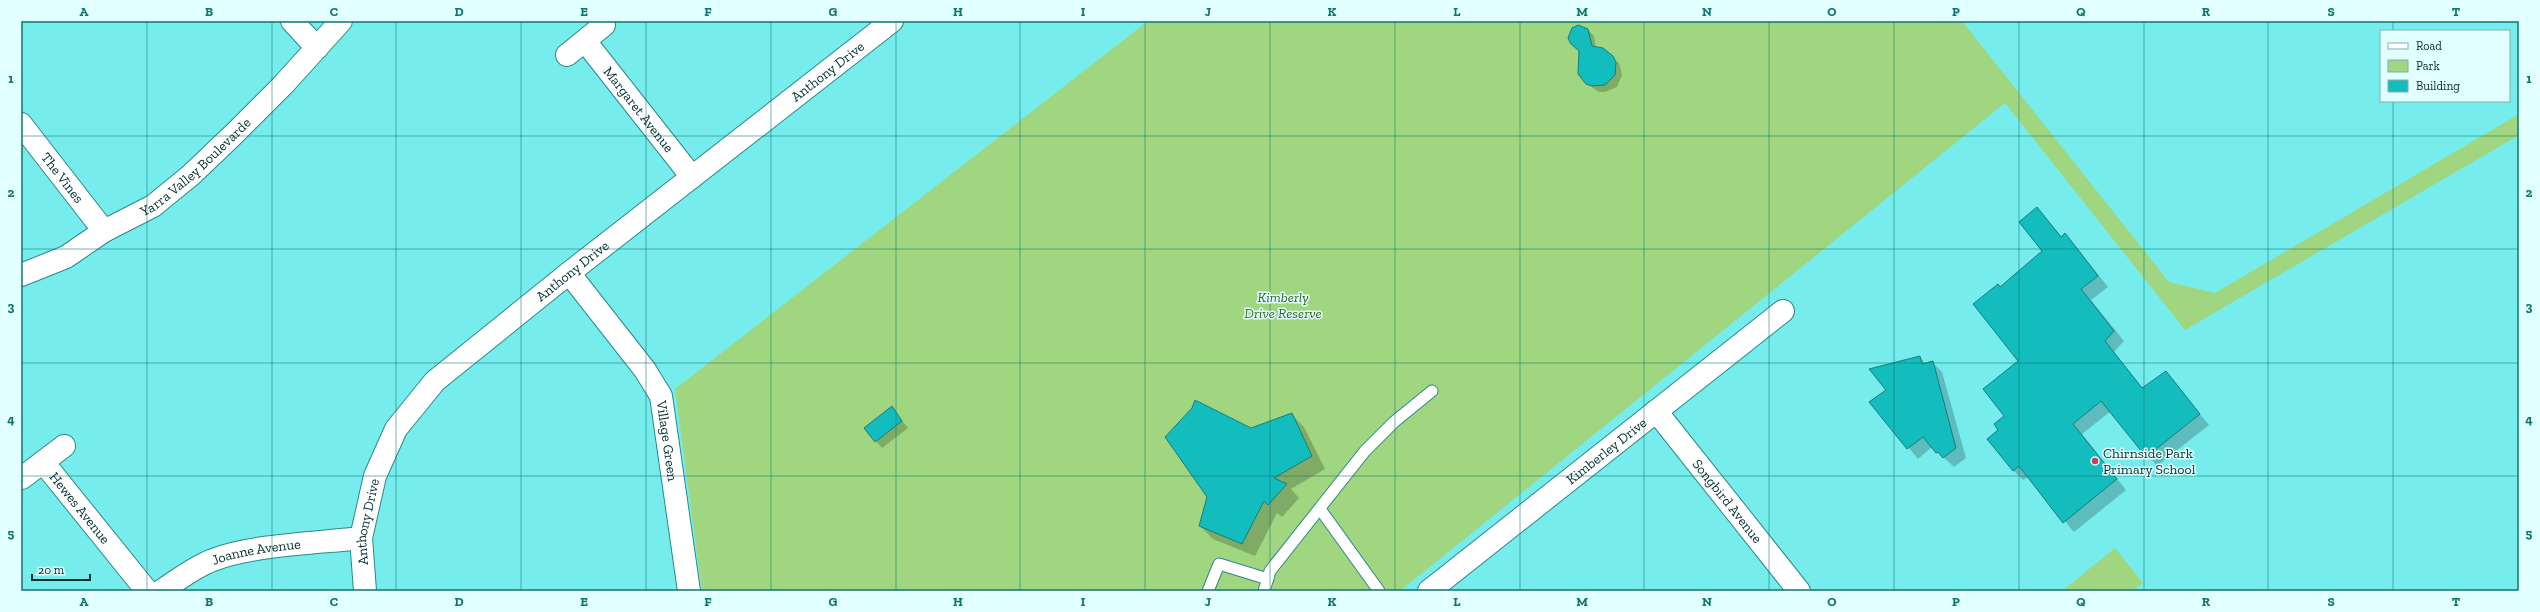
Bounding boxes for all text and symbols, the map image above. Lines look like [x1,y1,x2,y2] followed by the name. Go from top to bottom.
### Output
[80,4,89,19] text: A
[205,4,213,19] text: B
[330,4,338,19] text: C
[454,4,464,19] text: D
[580,4,588,19] text: E
[704,4,712,19] text: F
[829,4,838,19] text: G
[953,4,963,19] text: H
[1081,4,1086,19] text: I
[1205,4,1211,19] text: J
[1328,4,1337,19] text: K
[1453,4,1461,19] text: L
[1576,4,1588,19] text: M
[1702,4,1712,19] text: N
[1827,4,1837,19] text: O
[1952,4,1960,19] text: P
[2076,4,2086,19] text: Q
[2202,4,2211,19] text: R
[2327,4,2335,19] text: S
[2452,4,2461,19] text: T
[2380,30,2510,102] legend
[788,37,868,105] street label: Anthony Drive
[2416,39,2442,53] text: Road
[2416,59,2441,73] text: Park
[600,63,678,156] street label: Margaret Avenue
[8,71,14,86] text: 1
[2526,71,2532,86] text: 1
[2416,79,2460,93] text: Building
[136,114,254,220] street label: Yarra Valley Boulevarde
[38,149,88,206] street label: The Vines
[8,185,15,200] text: 2
[2526,185,2533,200] text: 2
[532,237,612,305] street label: Anthony Drive
[1244,289,1322,322] park label: Kimberly Drive Reserve
[8,299,15,314] text: 3
[2526,299,2533,314] text: 3
[653,398,682,482] street label: Village Green
[7,412,15,427] text: 4
[2525,412,2533,427] text: 4
[1563,413,1650,488] street label: Kimberley Drive
[2103,445,2196,478] place label: Chirnside Park Primary School
[1689,456,1766,547] street label: Songbird Avenue
[2090,456,2100,466] marker: Chirnside Park Primary School
[46,469,114,548] street label: Hewes Avenue
[352,476,383,566] street label: Anthony Drive
[8,526,15,541] text: 5
[2526,526,2533,541] text: 5
[209,535,302,568] street label: Joanne Avenue
[32,556,90,582] scale bar
[38,563,65,577] text: 20 m
[80,594,89,609] text: A
[205,594,213,609] text: B
[330,594,338,609] text: C
[454,594,464,609] text: D
[580,594,588,609] text: E
[704,594,712,609] text: F
[829,594,838,609] text: G
[953,594,963,609] text: H
[1081,594,1086,609] text: I
[1205,594,1211,609] text: J
[1328,594,1337,609] text: K
[1453,594,1461,609] text: L
[1576,594,1588,609] text: M
[1702,594,1712,609] text: N
[1827,594,1837,609] text: O
[1952,594,1960,609] text: P
[2076,594,2086,609] text: Q
[2202,594,2211,609] text: R
[2327,594,2335,609] text: S
[2452,594,2461,609] text: T

